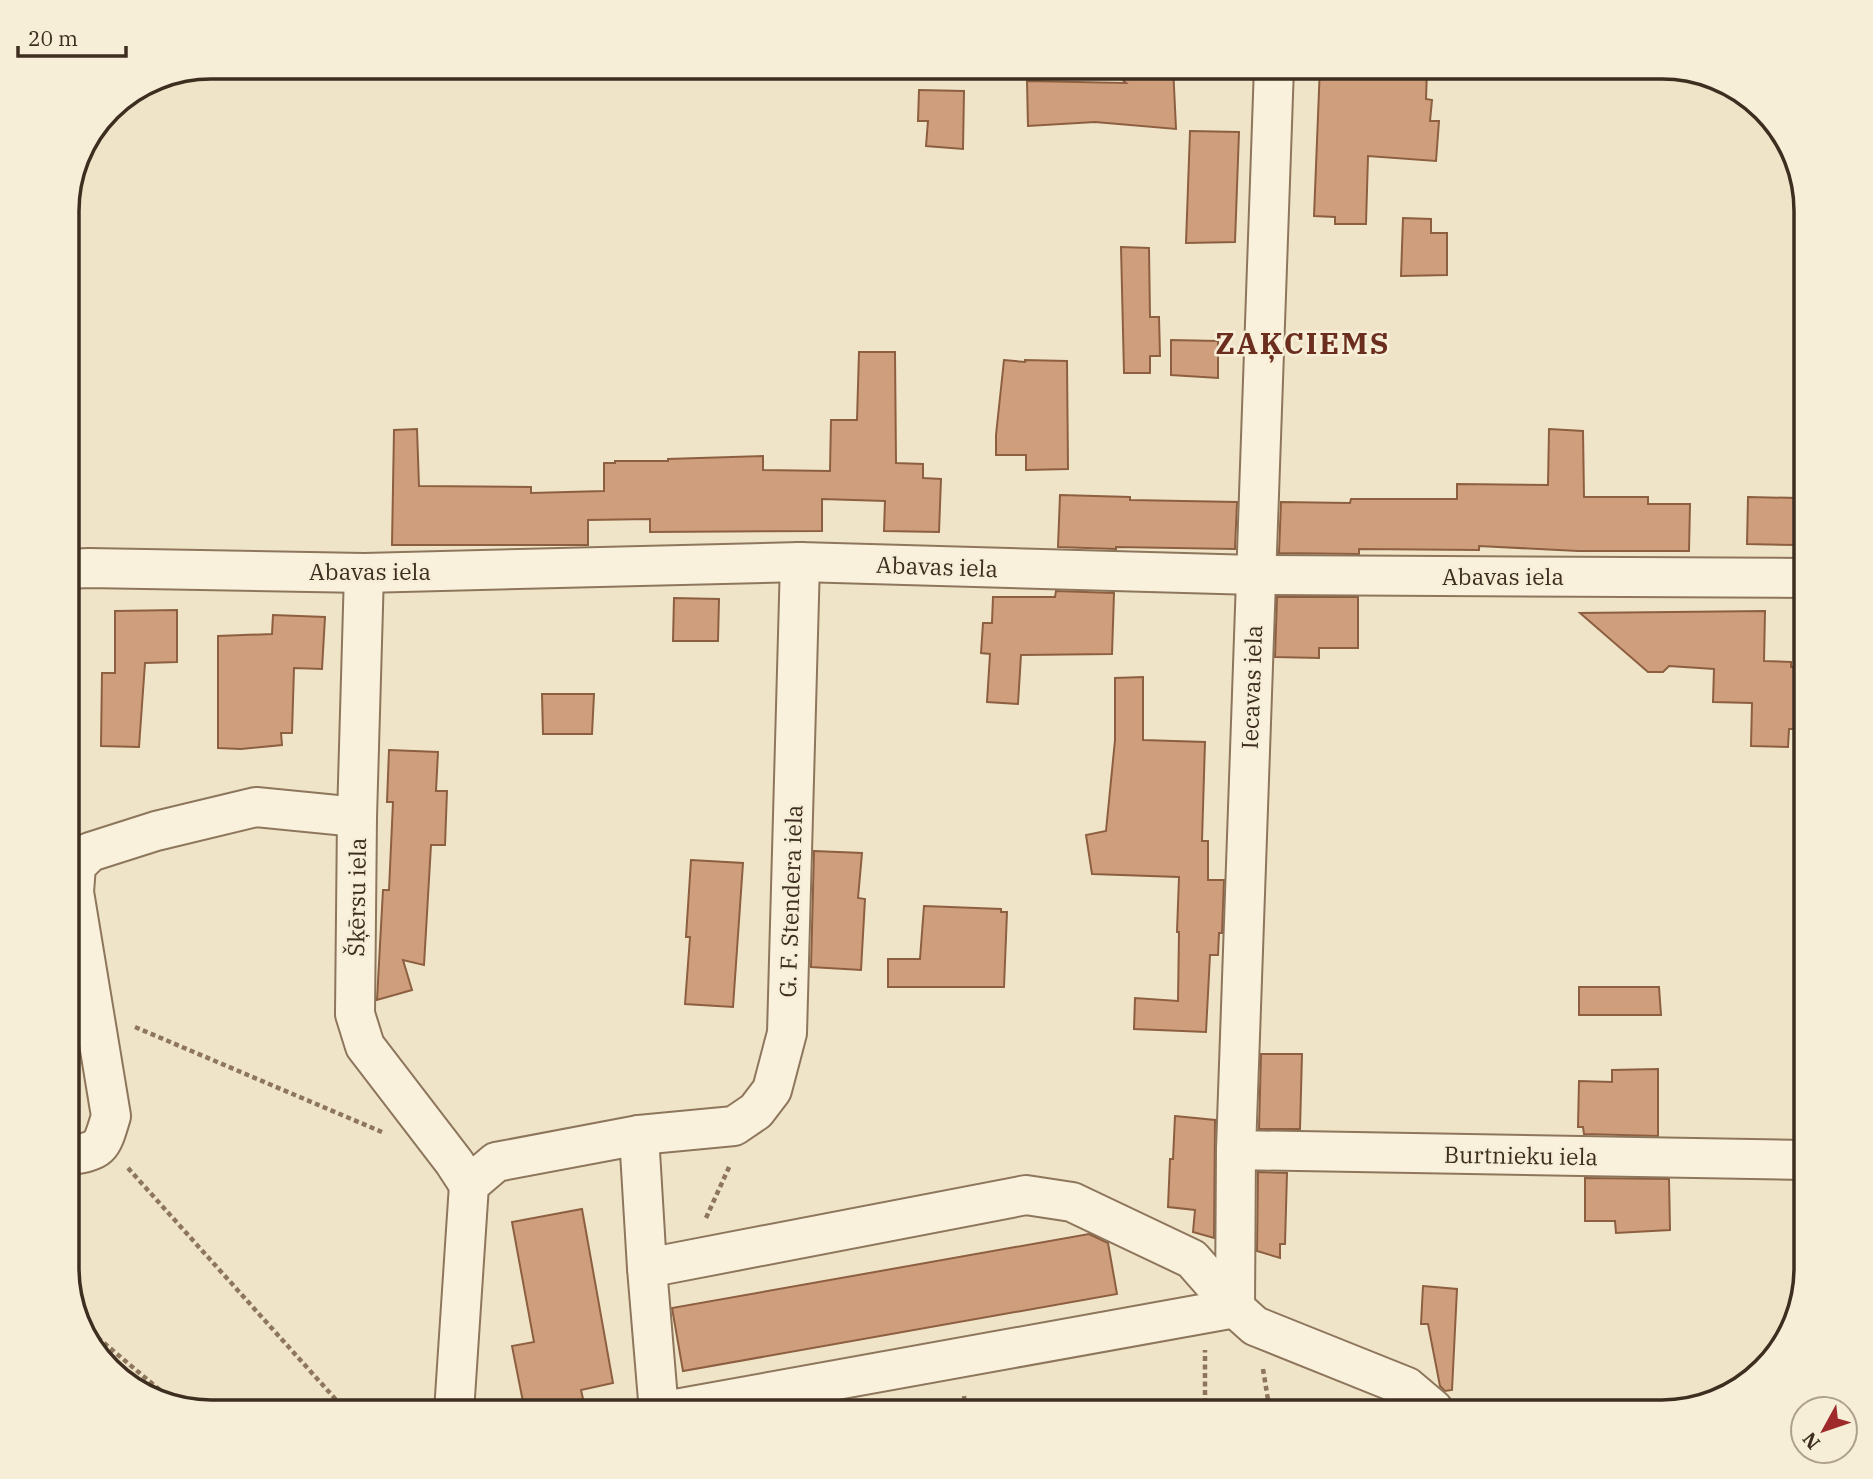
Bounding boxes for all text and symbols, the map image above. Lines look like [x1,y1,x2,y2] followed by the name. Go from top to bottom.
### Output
[18,14,126,58] scale bar
[28,24,78,52] text: 20 m
[1215,323,1391,363] district label: ZAĶCIEMS
[875,549,999,583] street label: Abavas iela
[309,556,431,586] street label: Abavas iela
[1442,561,1564,591] street label: Abavas iela
[1234,624,1268,750] street label: Iecavas iela
[772,804,808,998] street label: G. F. Stendera iela
[340,837,372,957] street label: Šķērsu iela
[1444,1139,1598,1171] street label: Burtnieku iela
[1789,1395,1859,1465] north arrow
[1797,1427,1825,1454] text: N

